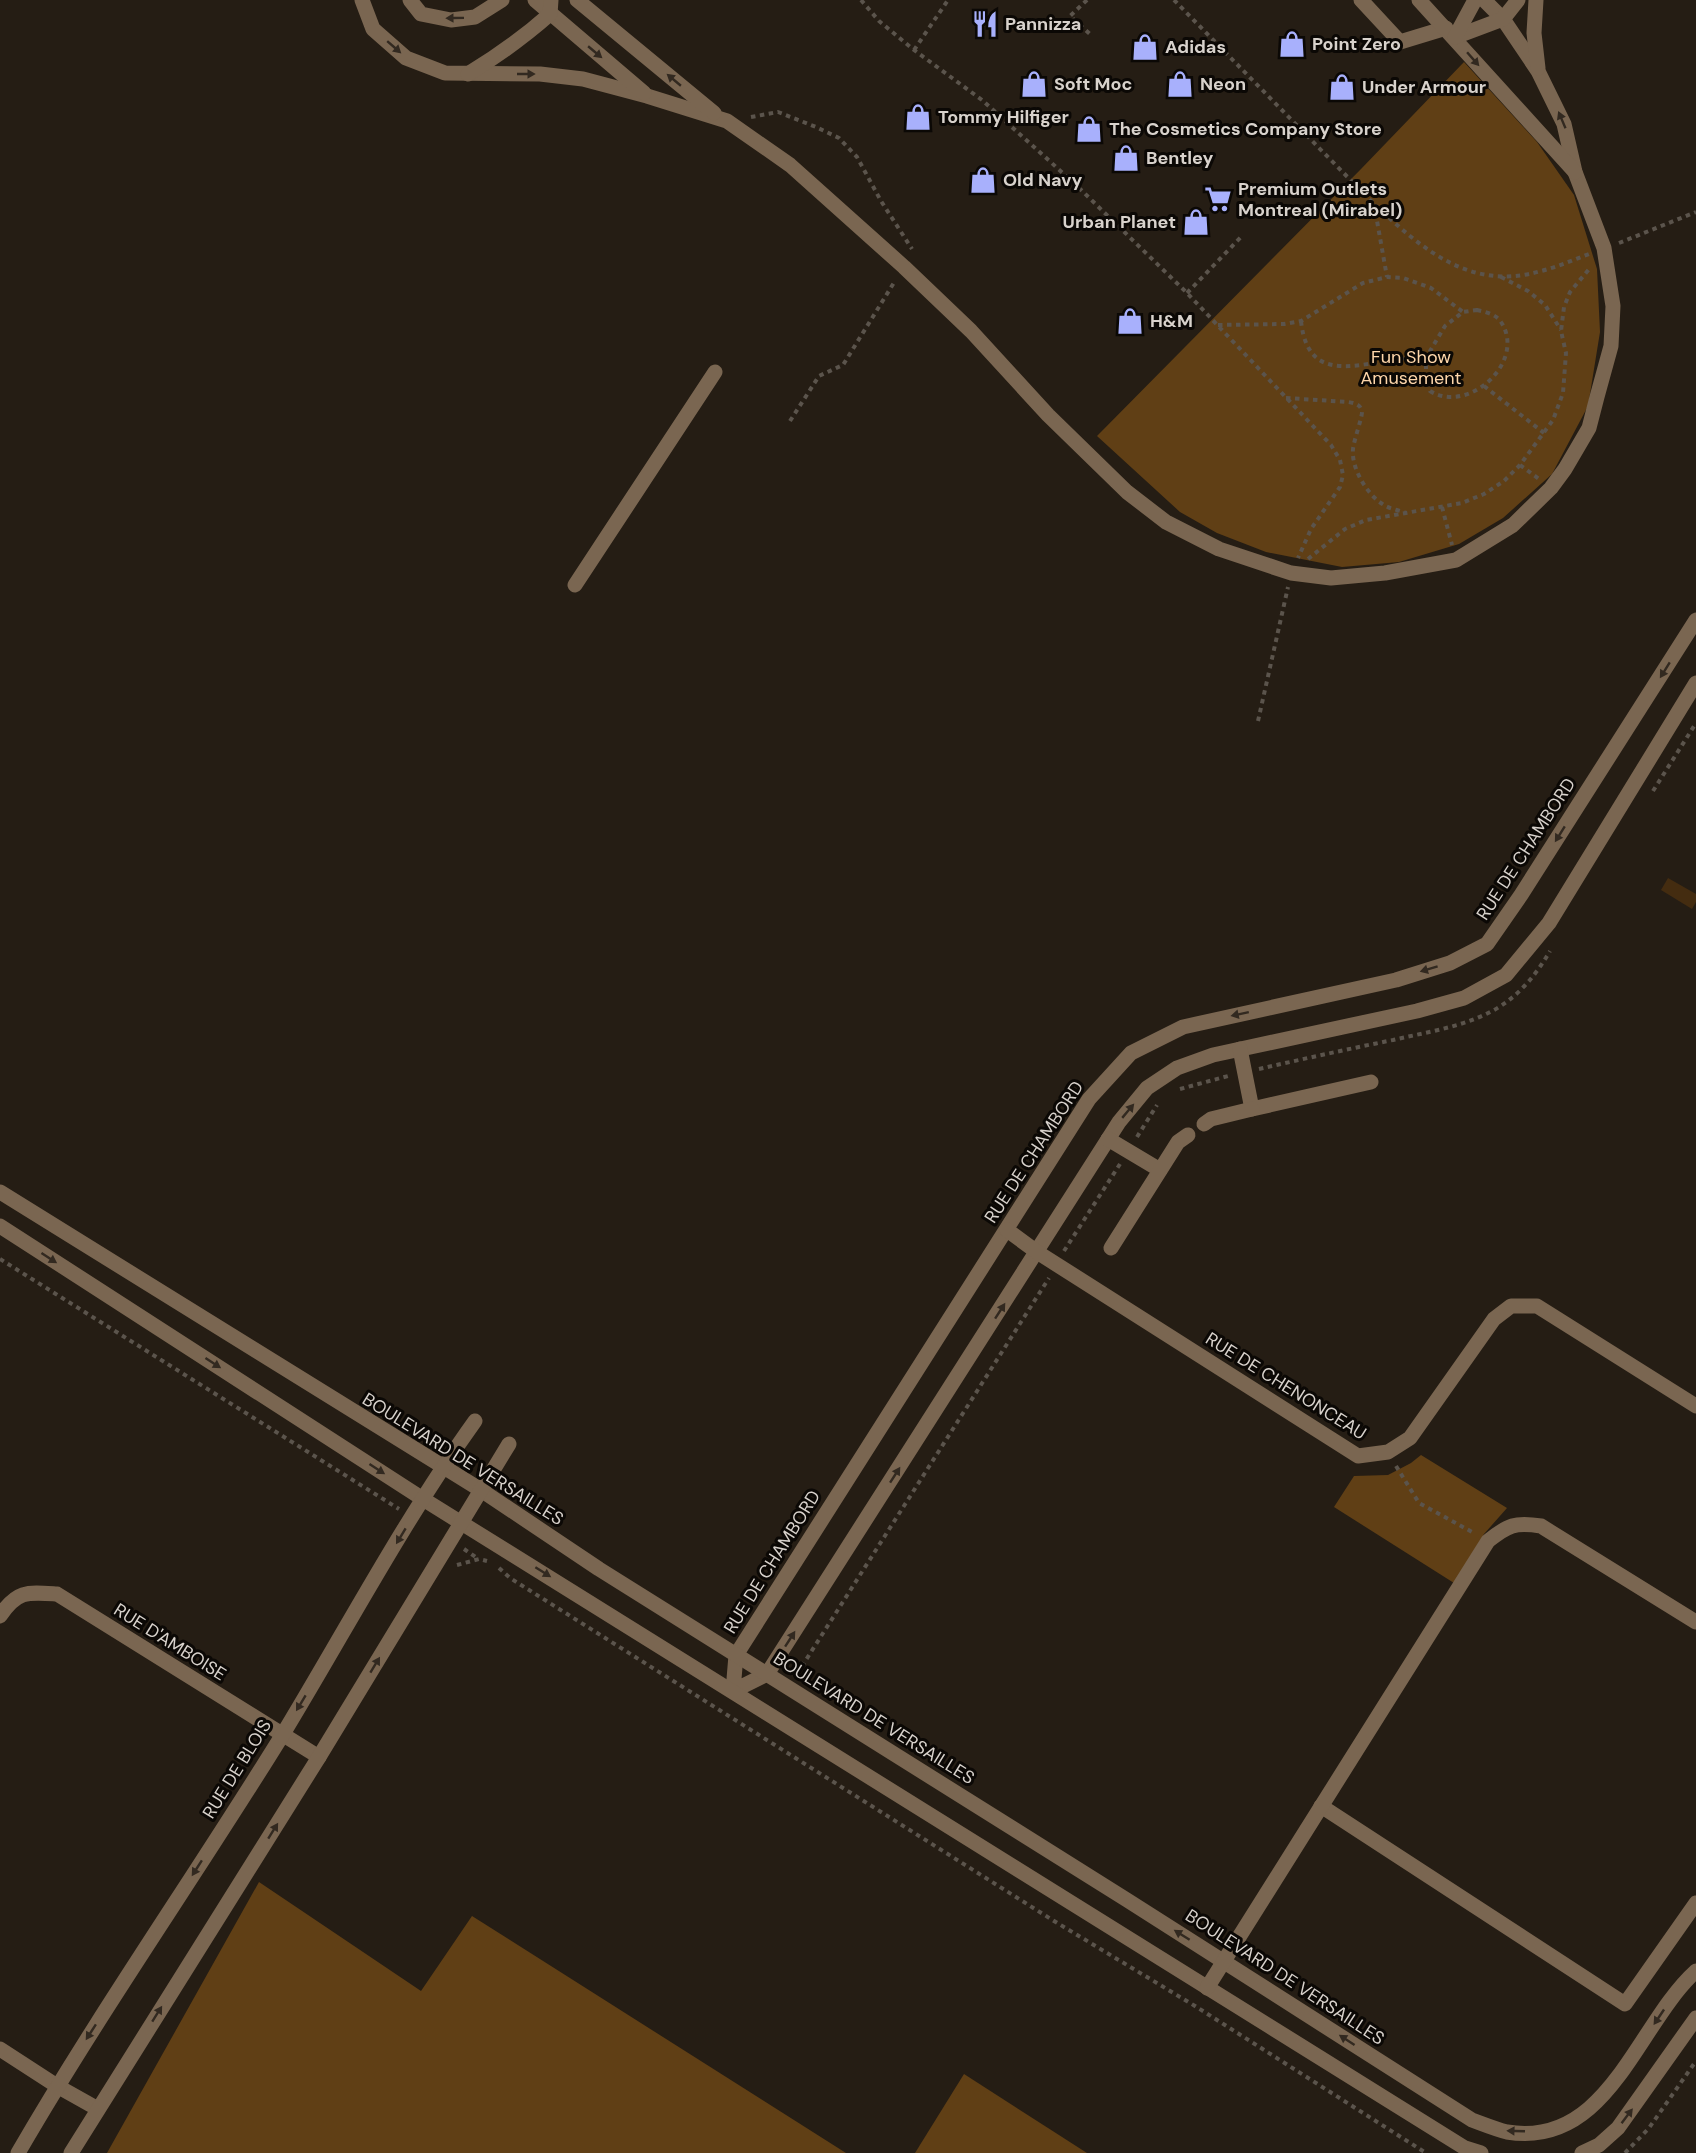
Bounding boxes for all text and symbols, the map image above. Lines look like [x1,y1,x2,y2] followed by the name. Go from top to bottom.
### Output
[970,9,1000,39] restaurant icon: Pannizza
[1005,12,1081,36] place label: Pannizza
[446,14,465,23] one-way arrow
[1277,29,1307,59] shop icon: Point Zero
[1130,32,1160,62] shop icon: Adidas
[1312,32,1401,56] place label: Point Zero
[1165,35,1226,59] place label: Adidas
[386,40,401,53] one-way arrow
[587,45,602,58] one-way arrow
[1466,51,1479,66] one-way arrow
[517,69,536,79] one-way arrow
[1019,69,1049,99] shop icon: Soft Moc
[1165,69,1195,99] shop icon: Neon
[1054,72,1132,96] place label: Soft Moc
[1200,72,1246,96] place label: Neon
[1327,72,1357,102] shop icon: Under Armour
[667,74,682,87] one-way arrow
[1362,75,1486,99] place label: Under Armour
[903,102,933,132] shop icon: Tommy Hilfiger
[938,105,1069,129] place label: Tommy Hilfiger
[1557,110,1567,128] one-way arrow
[1074,114,1104,144] shop icon: The Cosmetics Company Store
[1109,117,1382,141] place label: The Cosmetics Company Store
[1111,143,1141,173] shop icon: Bentley
[1146,146,1213,170] place label: Bentley
[968,165,998,195] shop icon: Old Navy
[1003,168,1083,192] place label: Old Navy
[1238,177,1402,222] place label: Premium Outlets Montreal (Mirabel)
[1203,184,1233,214] supermarket icon: Premium Outlets Montreal (Mirabel)
[1181,207,1211,237] shop icon: Urban Planet
[1063,210,1176,234] place label: Urban Planet
[1115,306,1145,336] shop icon: H&M
[1150,309,1193,333] place label: H&M
[1360,345,1462,390] park label: Fun Show Amusement
[1659,661,1670,678] one-way arrow
[1471,773,1581,925] street label: RUE DE CHAMBORD
[1555,826,1566,842] one-way arrow
[1420,965,1438,974] one-way arrow
[1230,1010,1249,1019] one-way arrow
[979,1076,1089,1228] street label: RUE DE CHAMBORD
[1121,1103,1134,1119] one-way arrow
[41,1252,57,1263] one-way arrow
[994,1302,1005,1319] one-way arrow
[1201,1327,1371,1445] street label: RUE DE CHENONCEAU
[205,1358,221,1369] one-way arrow
[358,1387,568,1531] street label: BOULEVARD DE VERSAILLES
[369,1463,385,1474] one-way arrow
[889,1467,900,1483] one-way arrow
[718,1486,826,1638] street label: RUE DE CHAMBORD
[396,1528,407,1544] one-way arrow
[534,1567,551,1578] one-way arrow
[109,1598,231,1686] street label: RUE D'AMBOISE
[784,1631,795,1647] one-way arrow
[769,1646,979,1790] street label: BOULEVARD DE VERSAILLES
[370,1656,380,1673] one-way arrow
[296,1695,306,1712] one-way arrow
[197,1715,277,1823] street label: RUE DE BLOIS
[267,1823,278,1839] one-way arrow
[192,1860,203,1876] one-way arrow
[1181,1904,1389,2050] street label: BOULEVARD DE VERSAILLES
[1174,1930,1190,1941] one-way arrow
[152,2006,163,2022] one-way arrow
[1653,2008,1665,2024] one-way arrow
[86,2024,97,2040] one-way arrow
[1338,2034,1355,2045] one-way arrow
[1620,2109,1632,2124] one-way arrow
[1507,2127,1526,2136] one-way arrow

